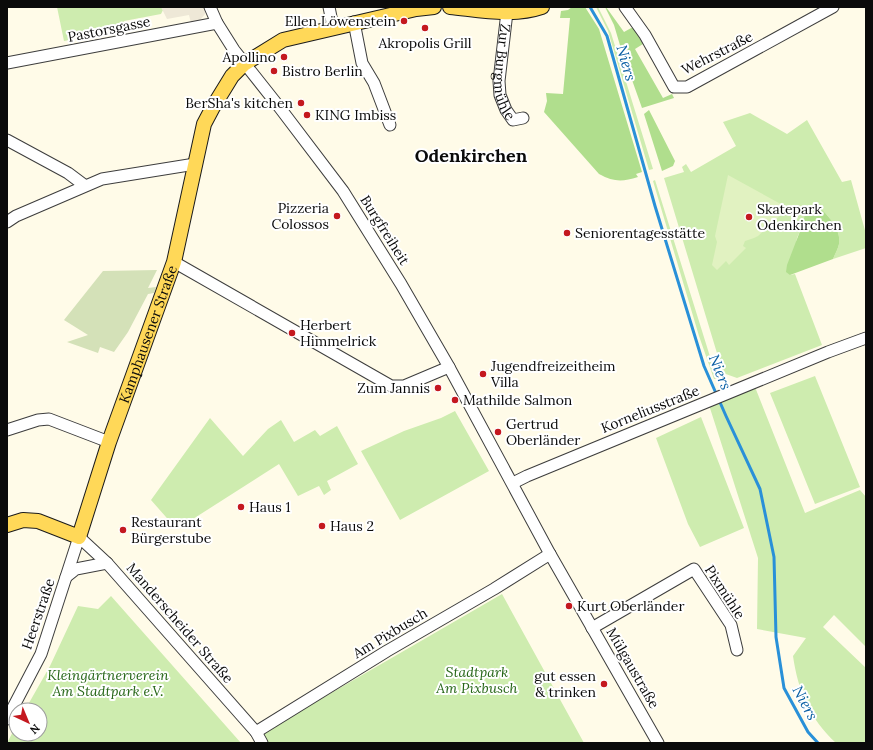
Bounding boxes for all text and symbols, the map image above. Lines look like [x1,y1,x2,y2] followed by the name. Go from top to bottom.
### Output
[66,12,152,46] street label: Pastorsgasse
[285,12,396,30] place label: Ellen Löwenstein
[399,16,409,26] marker: Ellen Löwenstein
[420,23,430,33] marker: Akropolis Grill
[490,23,520,124] street label: Zur Burgmühle
[678,27,756,79] street label: Wehrstraße
[377,34,472,52] place label: Akropolis Grill
[612,43,641,83] water label: Niers
[221,48,276,66] place label: Apollino
[279,52,289,62] marker: Apollino
[282,62,363,80] place label: Bistro Berlin
[269,66,279,76] marker: Bistro Berlin
[185,94,293,112] place label: BerSha's kitchen
[296,98,306,108] marker: BerSha's kitchen
[315,106,396,124] place label: KING Imbiss
[302,110,312,120] marker: KING Imbiss
[415,144,528,167] district label: Odenkirchen
[356,192,414,269] street label: Burgfreiheit
[271,199,329,233] place label: Pizzeria Colossos
[757,200,842,234] place label: Skatepark Odenkirchen
[332,211,342,221] marker: Pizzeria Colossos
[744,212,754,222] marker: Skatepark Odenkirchen
[575,224,705,242] place label: Seniorentagesstätte
[562,228,572,238] marker: Seniorentagesstätte
[115,263,181,406] street label: Kamphausener Straße
[300,316,377,350] place label: Herbert Himmelrick
[287,328,297,338] marker: Herbert Himmelrick
[705,351,736,392] water label: Niers
[490,357,616,391] place label: Jugendfreizeitheim Villa
[478,369,488,379] marker: Jugendfreizeitheim Villa
[357,379,430,397] place label: Zum Jannis
[598,381,702,437] street label: Korneliusstraße
[433,383,443,393] marker: Zum Jannis
[463,391,573,409] place label: Mathilde Salmon
[450,395,460,405] marker: Mathilde Salmon
[506,415,580,449] place label: Gertrud Oberländer
[493,427,503,437] marker: Gertrud Oberländer
[249,498,291,516] place label: Haus 1
[236,502,246,512] marker: Haus 1
[131,513,212,547] place label: Restaurant Bürgerstube
[330,517,374,535] place label: Haus 2
[317,521,327,531] marker: Haus 2
[118,525,128,535] marker: Restaurant Bürgerstube
[123,559,237,687] street label: Manderscheider Straße
[701,562,749,623] street label: Pixmühle
[17,576,59,652] street label: Heerstraße
[577,597,684,615] place label: Kurt Oberländer
[564,601,574,611] marker: Kurt Oberländer
[349,604,430,663] street label: Am Pixbusch
[603,624,664,712] street label: Mülgaustraße
[435,663,518,697] park label: Stadtpark Am Pixbusch
[47,666,169,700] park label: Kleingärtnerverein Am Stadtpark e.V.
[534,667,596,701] place label: gut essen & trinken
[599,679,609,689] marker: gut essen & trinken
[788,682,822,723] water label: Niers
[8,702,48,742] north arrow
[27,721,43,738] text: N

